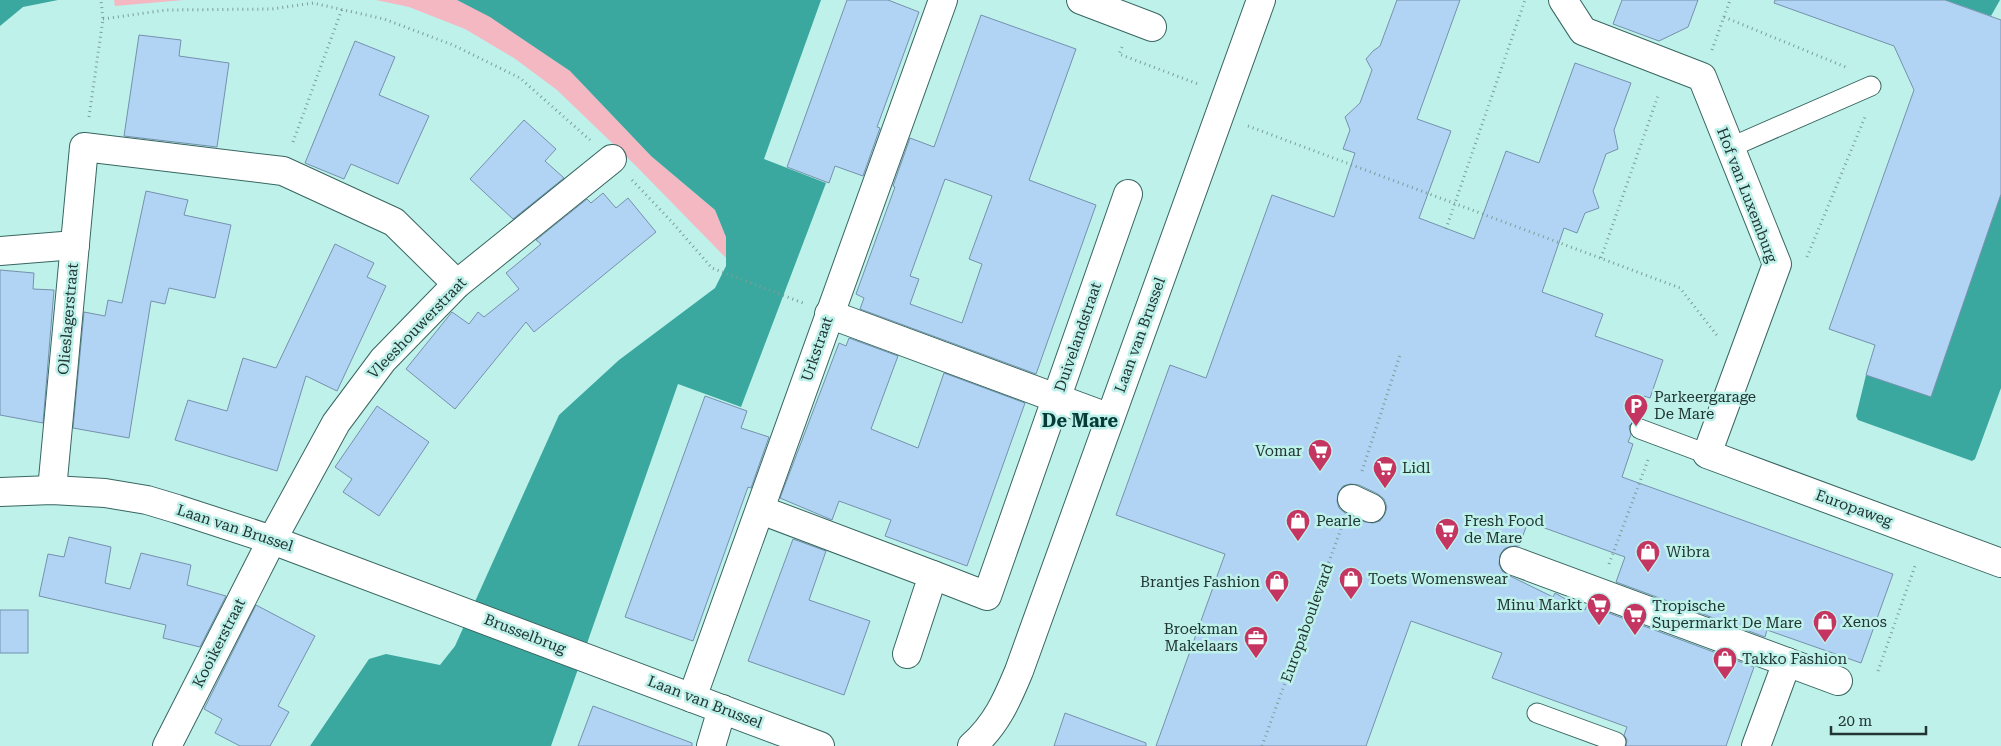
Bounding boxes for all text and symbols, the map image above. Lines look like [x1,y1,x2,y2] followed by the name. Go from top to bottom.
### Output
[1713,125,1781,266] street label: Hof van Luxemburg
[54,262,82,376] street label: Olieslagerstraat
[364,273,470,382] street label: Vleeshouwerstraat
[1111,275,1169,395] street label: Laan van Brussel
[1051,280,1105,394] street label: Duivelandstraat
[797,314,837,384] street label: Urkstraat
[1654,388,1756,423] place label: Parkeergarage De Mare
[1623,393,1649,427] parking icon: Parkeergarage De Mare
[1042,410,1119,431] district label: De Mare
[1307,438,1333,472] supermarket icon: Vomar
[1255,442,1302,460] place label: Vomar
[1372,455,1398,489] supermarket icon: Lidl
[1402,459,1431,477] place label: Lidl
[1813,486,1895,530] street label: Europaweg
[174,501,296,555] street label: Laan van Brussel
[1285,508,1311,542] shop icon: Pearle
[1316,512,1361,530] place label: Pearle
[1464,512,1544,547] place label: Fresh Food de Mare
[1434,517,1460,551] supermarket icon: Fresh Food de Mare
[1635,539,1661,573] shop icon: Wibra
[1666,543,1710,561] place label: Wibra
[1277,561,1337,685] street label: Europaboulevard
[1338,566,1364,600] shop icon: Toets Womenswear
[1264,569,1290,603] shop icon: Brantjes Fashion
[1368,570,1508,588] place label: Toets Womenswear
[1140,573,1260,591] place label: Brantjes Fashion
[1586,592,1612,626] supermarket icon: Minu Markt
[189,595,249,691] street label: Kooikerstraat
[1497,596,1582,614] place label: Minu Markt
[1652,597,1802,632] place label: Tropische Supermarkt De Mare
[1622,602,1648,636] supermarket icon: Tropische Supermarkt De Mare
[1812,609,1838,643] shop icon: Xenos
[482,610,569,658] street label: Brusselbrug
[1842,613,1887,631] place label: Xenos
[1164,620,1238,655] place label: Broekman Makelaars
[1243,625,1269,659] office icon: Broekman Makelaars
[1712,646,1738,680] shop icon: Takko Fashion
[1742,650,1848,668] place label: Takko Fashion
[645,672,765,732] street label: Laan van Brussel
[1831,704,1926,736] scale bar
[1838,712,1873,730] text: 20 m

